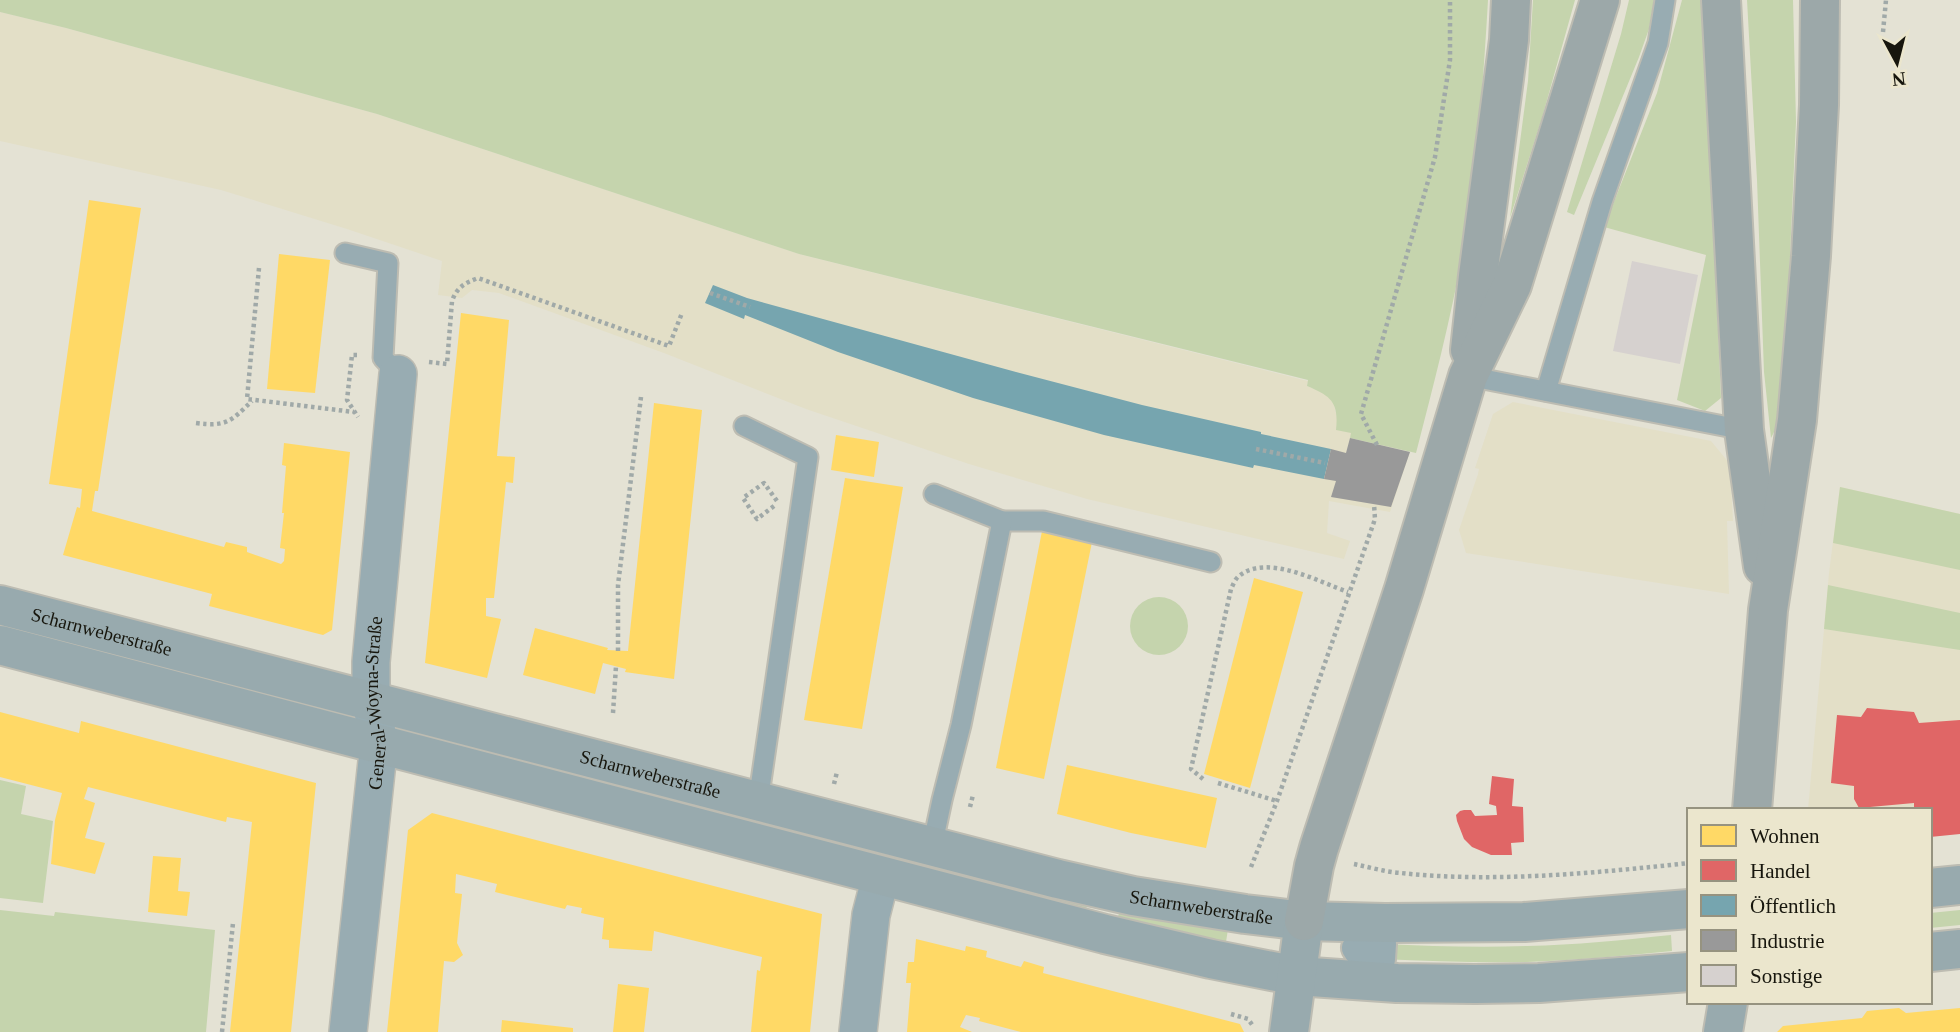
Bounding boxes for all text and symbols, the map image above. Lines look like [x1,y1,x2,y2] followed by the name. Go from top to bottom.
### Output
[1862,28,1932,98] north arrow
[1891,68,1907,91] text: N
[29,604,174,660] street label: Scharnweberstraße
[361,615,390,791] street label: General-Woyna-Straße
[578,746,723,802] street label: Scharnweberstraße
[1687,808,1932,1004] legend
[1750,824,1820,848] text: Wohnen
[1750,859,1811,883] text: Handel
[1128,886,1274,928] street label: Scharnweberstraße
[1750,894,1836,918] text: Öffentlich
[1750,929,1825,953] text: Industrie
[1750,964,1822,988] text: Sonstige

